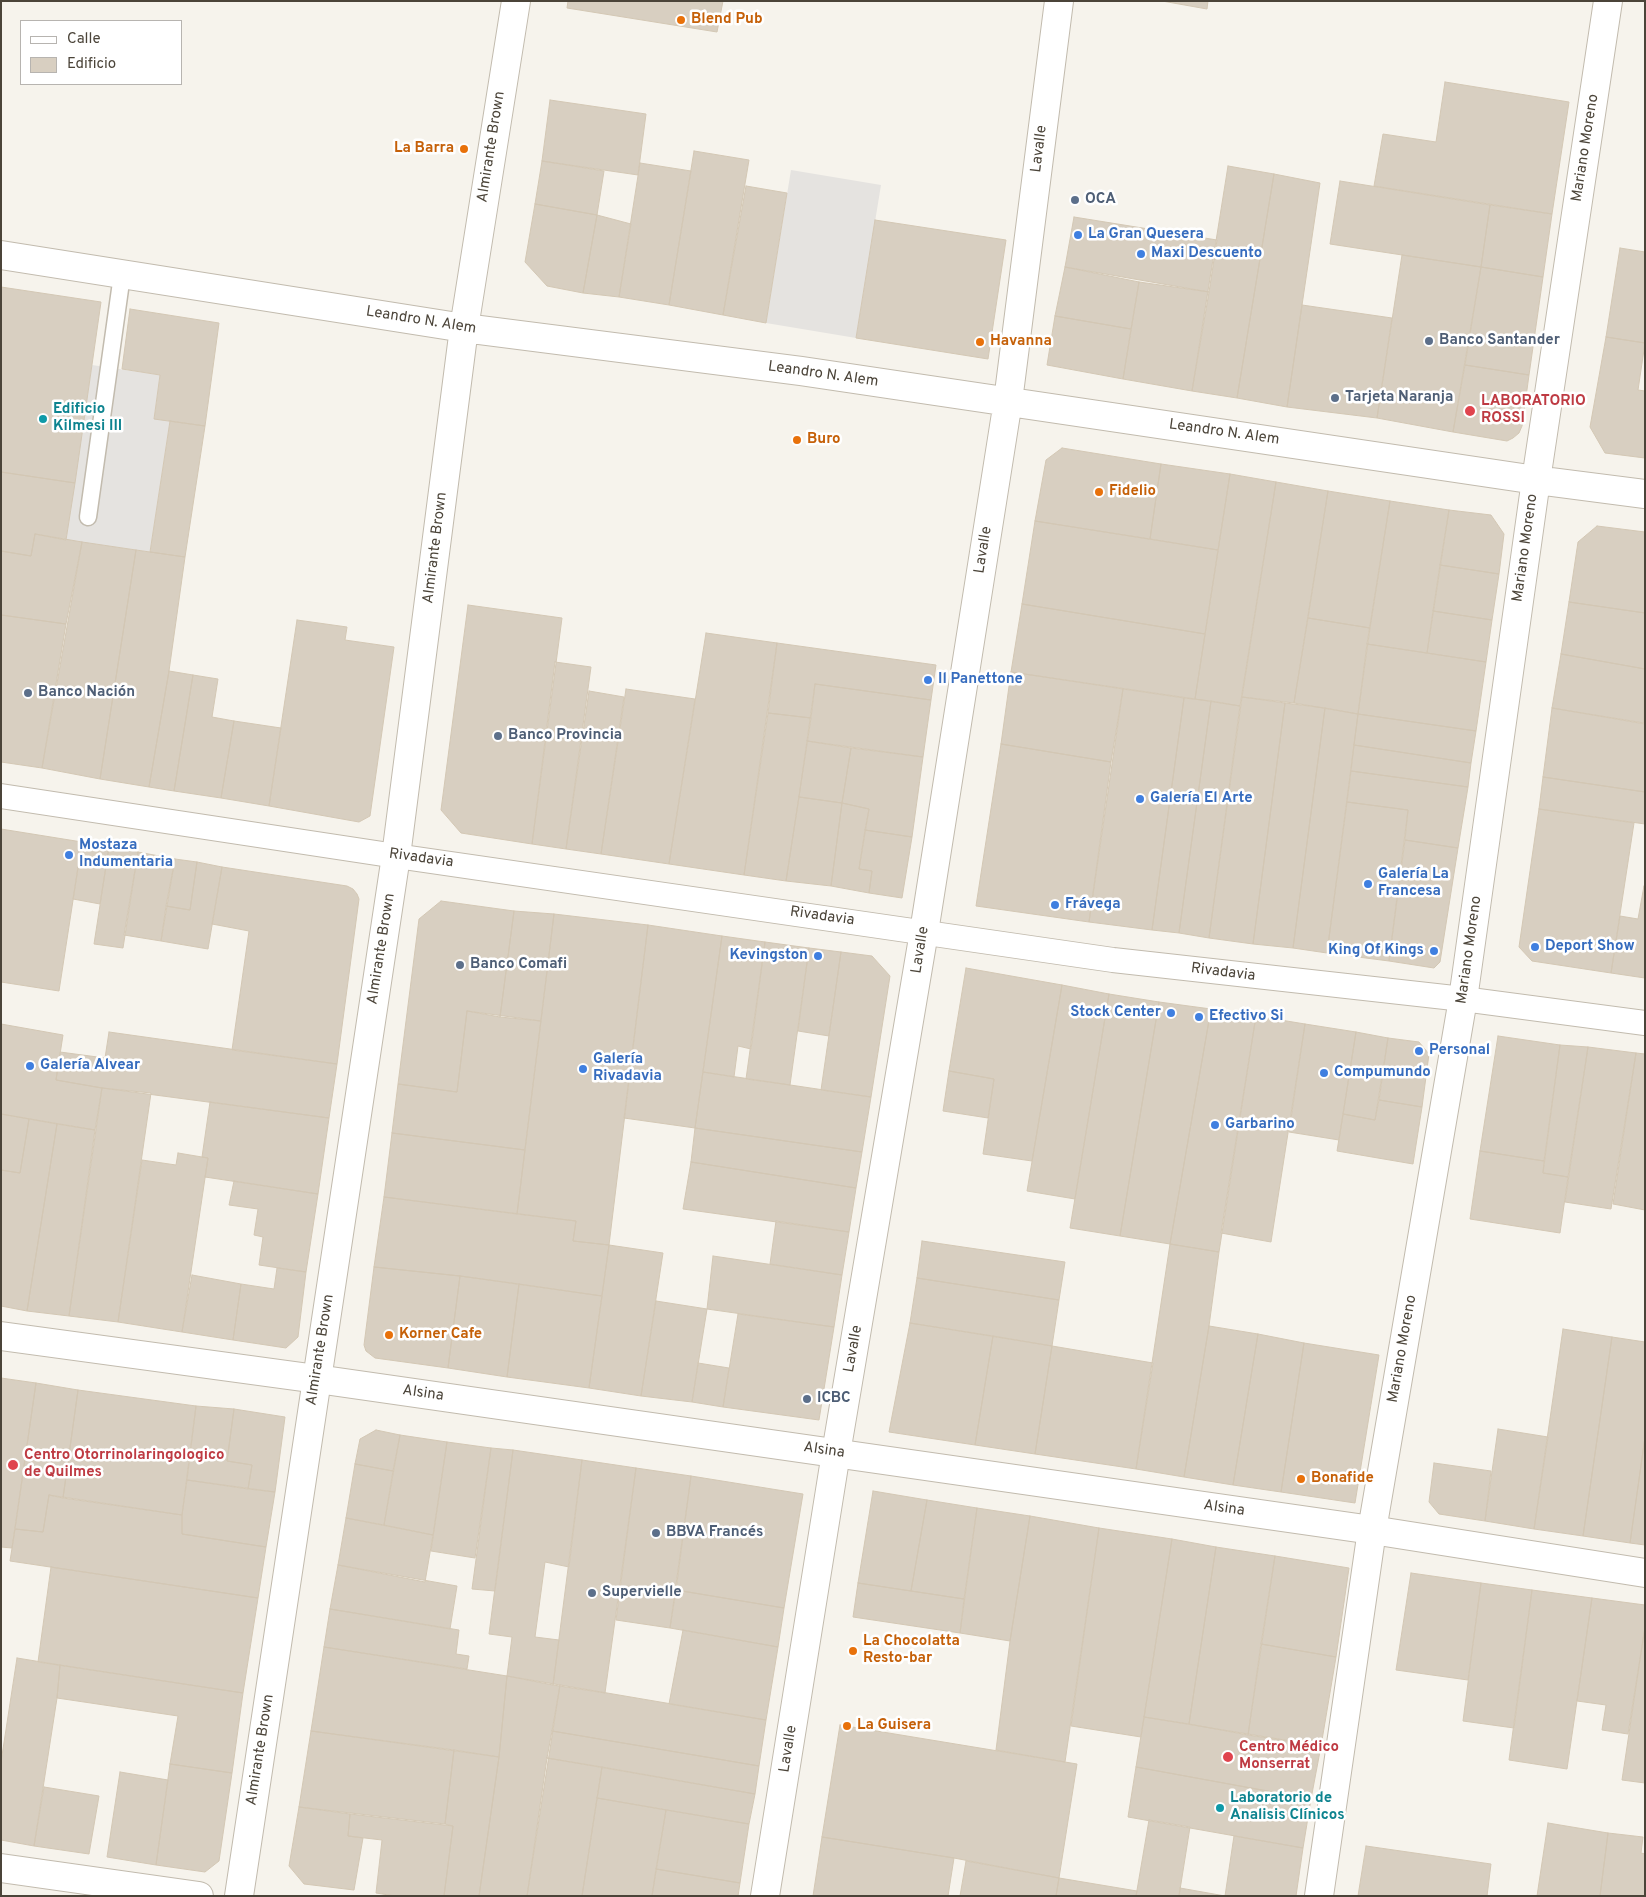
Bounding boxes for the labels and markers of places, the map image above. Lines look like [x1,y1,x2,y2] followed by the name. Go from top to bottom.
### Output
[691,11,763,29] place label: Blend Pub
[675,14,687,26] marker: Blend Pub
[394,140,454,158] place label: La Barra
[458,143,470,155] marker: La Barra
[1085,191,1116,209] place label: OCA
[1069,194,1081,206] marker: OCA
[1088,226,1204,244] place label: La Gran Quesera
[1072,229,1084,241] marker: La Gran Quesera
[1151,245,1262,263] place label: Maxi Descuento
[1135,248,1147,260] marker: Maxi Descuento
[1439,332,1560,350] place label: Banco Santander
[990,333,1052,351] place label: Havanna
[1423,335,1435,347] marker: Banco Santander
[974,336,986,348] marker: Havanna
[1345,389,1453,407] place label: Tarjeta Naranja
[1329,392,1341,404] marker: Tarjeta Naranja
[1481,393,1586,428] place label: LABORATORIO ROSSI
[53,401,122,436] place label: Edificio Kilmesi III
[1463,404,1477,418] marker: LABORATORIO ROSSI
[37,413,49,425] marker: Edificio Kilmesi III
[807,431,841,449] place label: Buro
[791,434,803,446] marker: Buro
[1109,483,1156,501] place label: Fidelio
[1093,486,1105,498] marker: Fidelio
[938,671,1023,689] place label: Il Panettone
[922,674,934,686] marker: Il Panettone
[38,684,135,702] place label: Banco Nación
[22,687,34,699] marker: Banco Nación
[508,727,622,745] place label: Banco Provincia
[492,730,504,742] marker: Banco Provincia
[1150,790,1253,808] place label: Galería El Arte
[1134,793,1146,805] marker: Galería El Arte
[79,837,173,872] place label: Mostaza Indumentaria
[63,849,75,861] marker: Mostaza Indumentaria
[1378,866,1449,901] place label: Galería La Francesa
[1362,878,1374,890] marker: Galería La Francesa
[1065,896,1121,914] place label: Frávega
[1049,899,1061,911] marker: Frávega
[1545,938,1635,956] place label: Deport Show
[1529,941,1541,953] marker: Deport Show
[1328,942,1424,960] place label: King Of Kings
[1428,945,1440,957] marker: King Of Kings
[730,947,808,965] place label: Kevingston
[812,950,824,962] marker: Kevingston
[470,956,567,974] place label: Banco Comafi
[454,959,466,971] marker: Banco Comafi
[1070,1004,1161,1022] place label: Stock Center
[1165,1007,1177,1019] marker: Stock Center
[1209,1008,1284,1026] place label: Efectivo Si
[1193,1011,1205,1023] marker: Efectivo Si
[1429,1042,1490,1060] place label: Personal
[1413,1045,1425,1057] marker: Personal
[593,1051,662,1086] place label: Galería Rivadavia
[40,1057,140,1075] place label: Galería Alvear
[24,1060,36,1072] marker: Galería Alvear
[577,1063,589,1075] marker: Galería Rivadavia
[1334,1064,1431,1082] place label: Compumundo
[1318,1067,1330,1079] marker: Compumundo
[1225,1116,1295,1134] place label: Garbarino
[1209,1119,1221,1131] marker: Garbarino
[399,1326,482,1344] place label: Korner Cafe
[383,1329,395,1341] marker: Korner Cafe
[817,1390,851,1408] place label: ICBC
[801,1393,813,1405] marker: ICBC
[24,1447,225,1482] place label: Centro Otorrinolaringologico de Quilmes
[6,1458,20,1472] marker: Centro Otorrinolaringologico de Quilmes
[1311,1470,1374,1488] place label: Bonafide
[1295,1473,1307,1485] marker: Bonafide
[666,1524,763,1542] place label: BBVA Francés
[650,1527,662,1539] marker: BBVA Francés
[602,1584,682,1602] place label: Supervielle
[586,1587,598,1599] marker: Supervielle
[863,1633,960,1668] place label: La Chocolatta Resto-bar
[847,1645,859,1657] marker: La Chocolatta Resto-bar
[857,1717,931,1735] place label: La Guisera
[841,1720,853,1732] marker: La Guisera
[1239,1739,1339,1774] place label: Centro Médico Monserrat
[1221,1750,1235,1764] marker: Centro Médico Monserrat
[1230,1790,1345,1825] place label: Laboratorio de Analisis Clínicos
[1214,1802,1226,1814] marker: Laboratorio de Analisis Clínicos

